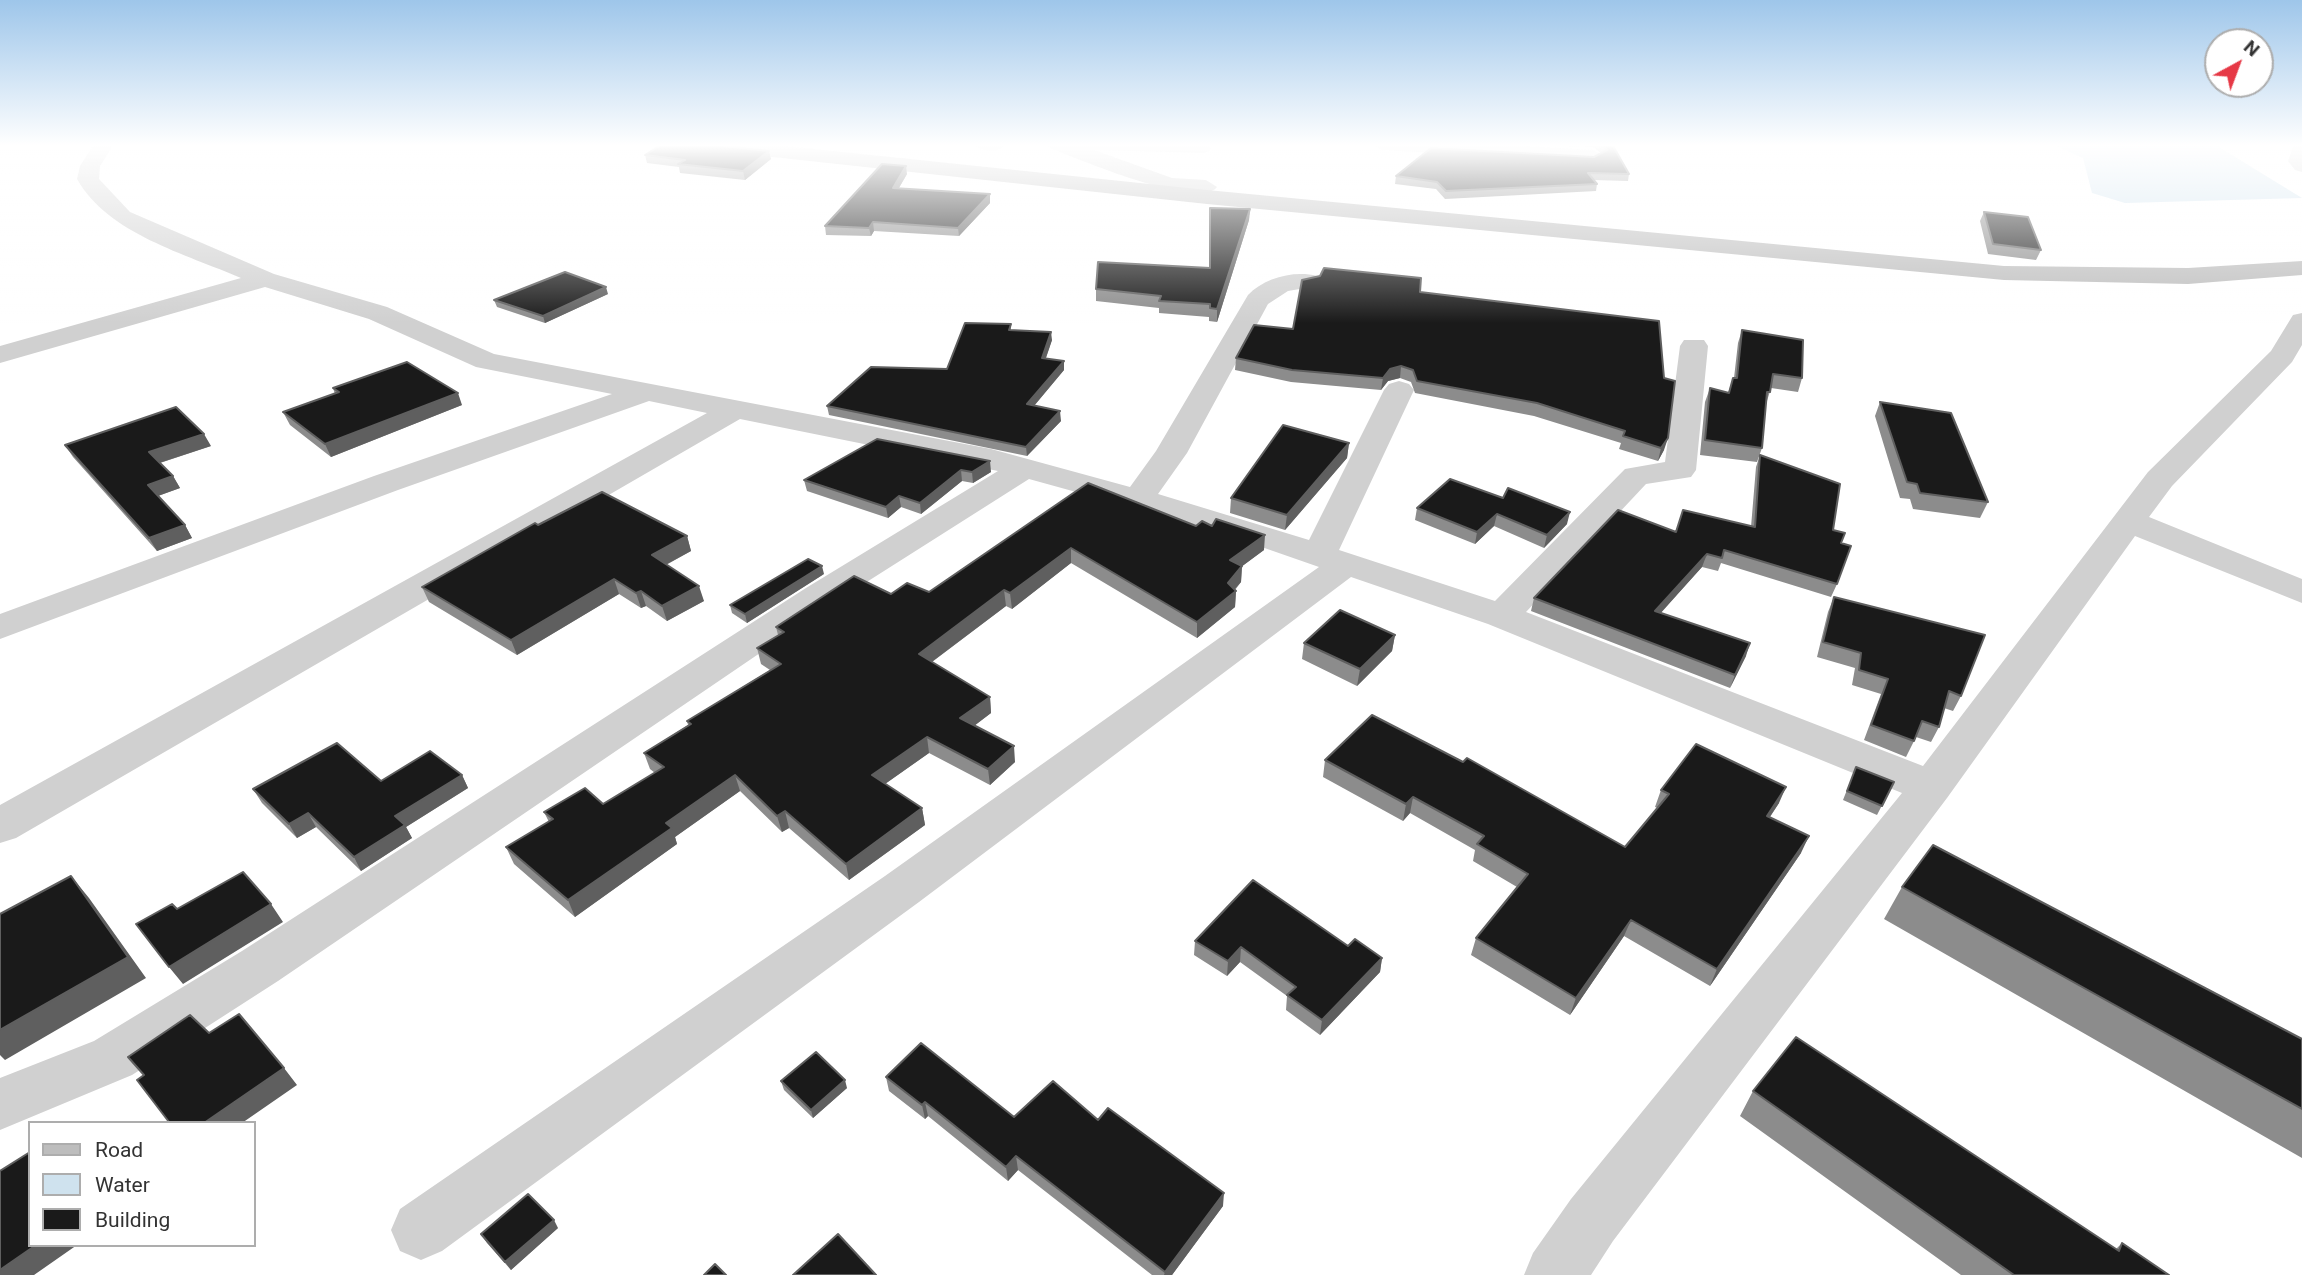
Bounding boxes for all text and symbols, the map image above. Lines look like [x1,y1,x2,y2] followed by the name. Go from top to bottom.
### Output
[2204,28,2274,98] north arrow
[2239,35,2264,61] text: N
[28,1121,256,1247] legend
[95,1138,143,1162] text: Road
[95,1173,150,1197] text: Water
[95,1208,170,1232] text: Building

